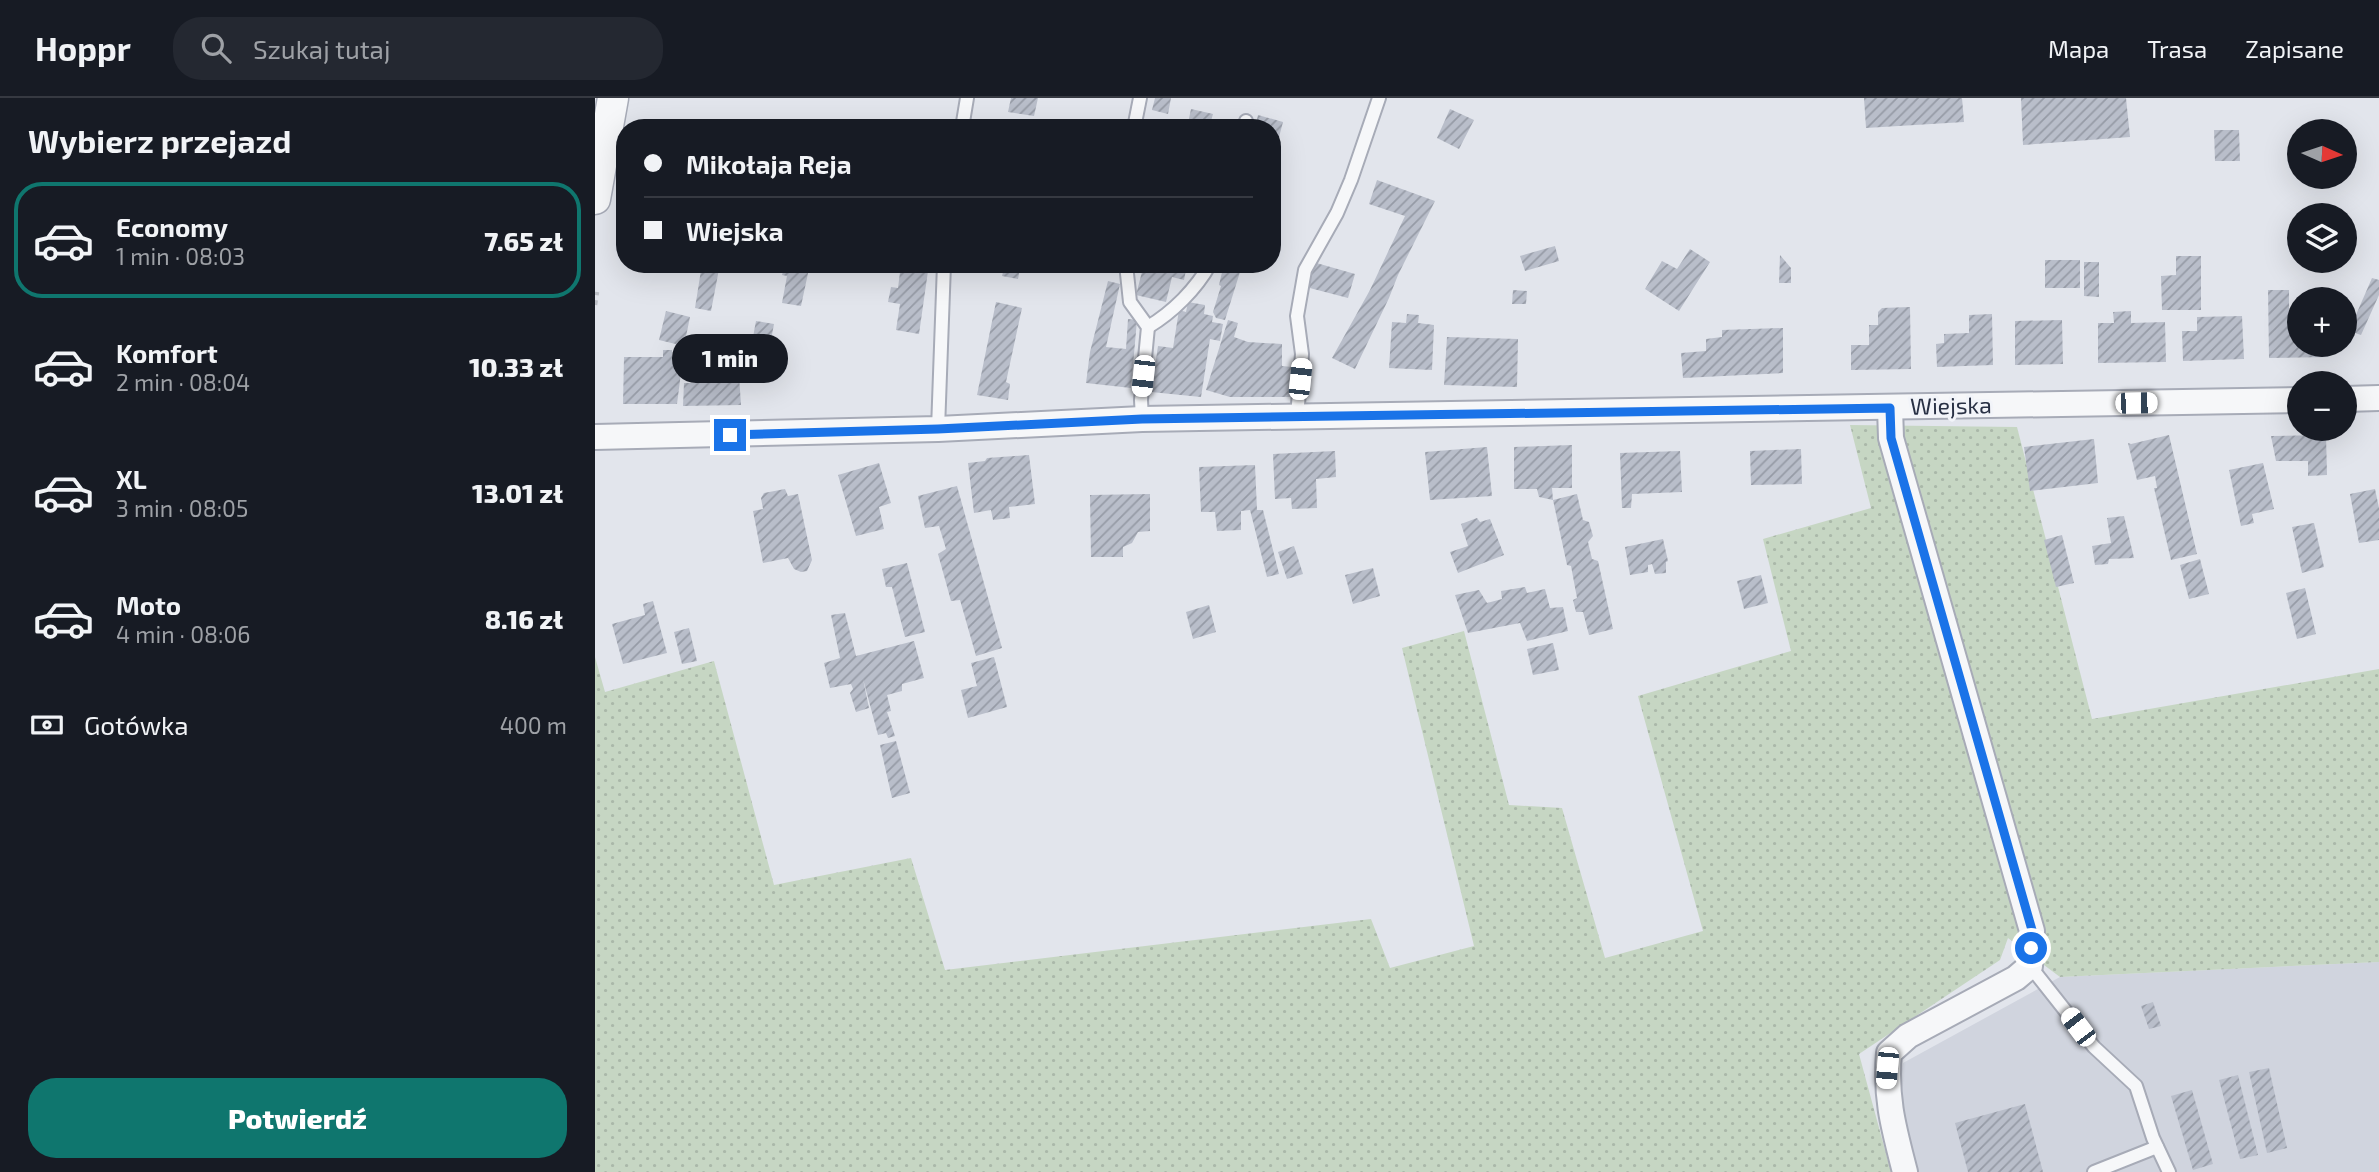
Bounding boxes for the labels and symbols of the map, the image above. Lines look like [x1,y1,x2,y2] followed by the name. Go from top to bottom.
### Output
[2287,119,2357,189] north arrow
[672,334,788,382] callout: 1 min
[1131,354,1156,398] car
[1288,357,1313,401] car
[1910,390,1992,420] street label: Wiejska
[2115,392,2158,414] car
[714,419,746,451] route end
[2015,932,2047,964] route start
[2057,1004,2100,1050] car
[1875,1046,1900,1090] car

